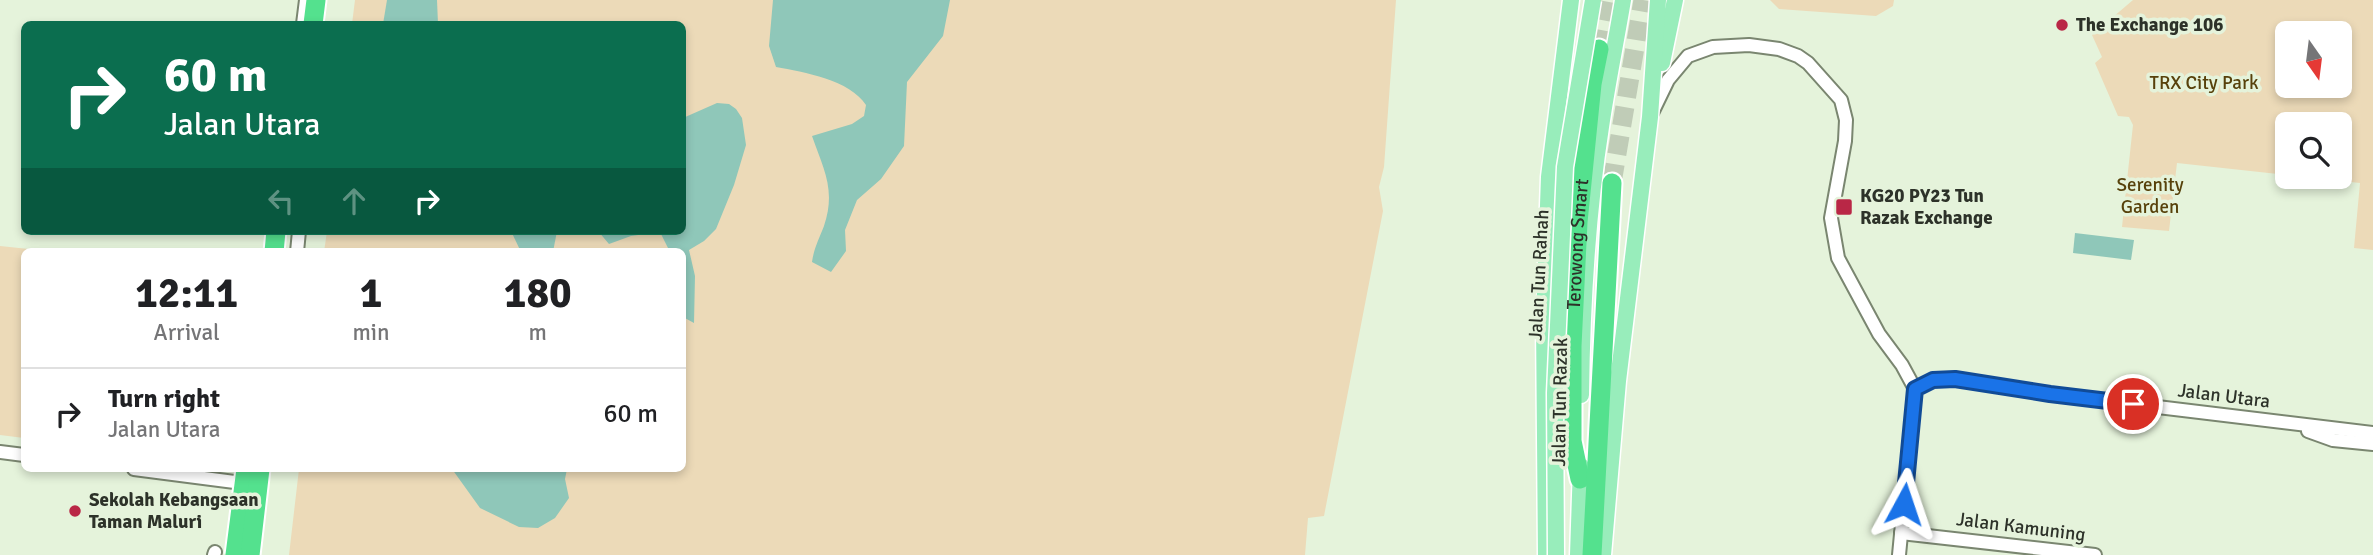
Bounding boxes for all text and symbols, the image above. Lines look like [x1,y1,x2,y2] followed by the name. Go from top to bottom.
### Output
[2076,13,2223,37] place label: The Exchange 106
[2054,17,2070,33] marker: The Exchange 106
[2275,21,2352,98] north arrow
[2275,21,2352,189] map controls
[164,45,267,105] text: 60 m
[49,49,140,140] icon: right
[2150,71,2259,95] park label: TRX City Park
[164,105,321,144] text: Jalan Utara
[2275,112,2352,189] button: search
[2116,173,2184,219] park label: Serenity Garden
[1562,177,1594,310] street label: Terowong Smart
[262,182,300,220] icon: left
[335,182,373,220] icon: ahead
[408,182,446,220] icon: right
[1860,184,1993,230] place label: KG20 PY23 Tun Razak Exchange
[1834,197,1854,217] marker: KG20 PY23 Tun Razak Exchange
[1524,209,1554,341] street label: Jalan Tun Rahah
[135,268,238,319] text: 12:11
[360,268,382,319] text: 1
[504,268,572,319] text: 180
[154,318,220,347] text: Arrival
[352,318,390,347] text: min
[529,318,547,347] text: m
[1547,337,1573,467] street label: Jalan Tun Razak
[2103,374,2163,434] pin
[2176,378,2272,414] street label: Jalan Utara
[108,383,220,415] text: Turn right
[2114,385,2152,423] icon: arrive
[49,395,87,433] icon: right
[603,398,658,430] text: 60 m
[108,415,220,444] text: Jalan Utara
[1867,467,1941,541] position arrow
[89,488,259,534] place label: Sekolah Kebangsaan Taman Maluri
[67,503,83,519] marker: Sekolah Kebangsaan Taman Maluri
[1955,507,2087,547] street label: Jalan Kamuning

